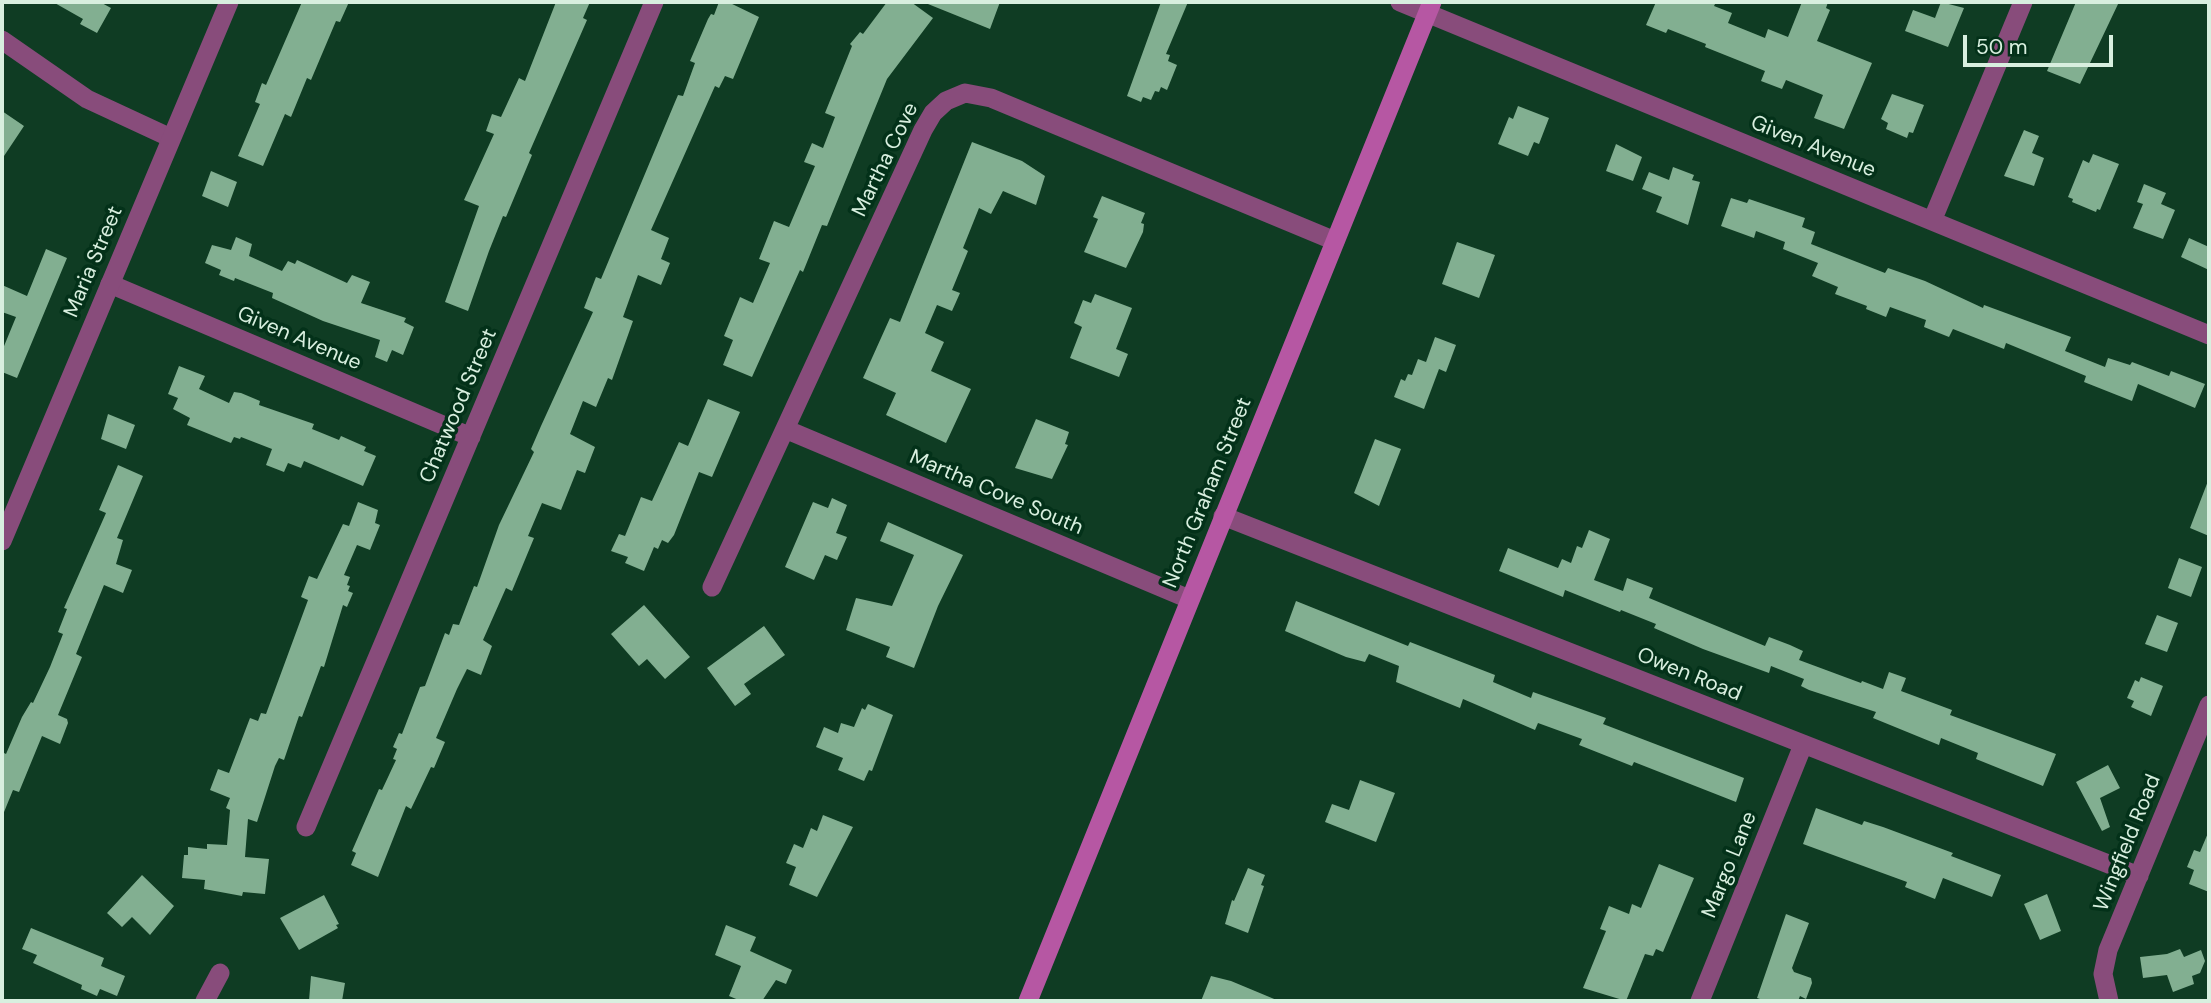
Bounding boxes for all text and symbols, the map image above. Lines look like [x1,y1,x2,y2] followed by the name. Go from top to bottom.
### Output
[1966,21,2116,65] scale bar
[1976,33,2027,61] text: 50 m
[848,99,924,221] street label: Martha Cove
[1747,111,1879,183] street label: Given Avenue
[59,203,129,321] street label: Maria Street
[233,302,365,376] street label: Given Avenue
[415,325,503,487] street label: Chatwood Street
[1158,394,1258,592] street label: North Graham Street
[905,445,1087,541] street label: Martha Cove South
[1633,643,1745,707] street label: Owen Road
[2089,771,2167,915] street label: Wingfield Road
[1697,808,1763,922] street label: Margo Lane

